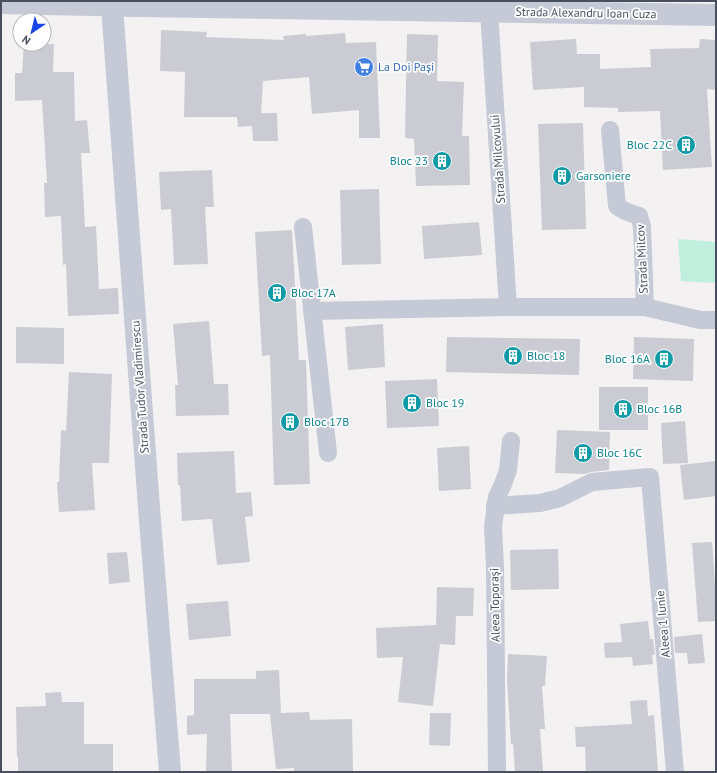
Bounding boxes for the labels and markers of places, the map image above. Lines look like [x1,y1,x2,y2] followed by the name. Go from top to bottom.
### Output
[353,56,375,78] supermarket icon: La Doi Pași
[378,59,434,74] place label: La Doi Pași
[675,134,697,156] building icon: Bloc 22C
[627,137,672,152] place label: Bloc 22C
[431,150,453,172] building icon: Bloc 23
[390,153,428,168] place label: Bloc 23
[551,165,573,187] building icon: Garsoniere
[576,168,631,183] place label: Garsoniere
[266,282,288,304] building icon: Bloc 17A
[291,285,336,300] place label: Bloc 17A
[502,345,524,367] building icon: Bloc 18
[527,348,565,363] place label: Bloc 18
[653,348,675,370] building icon: Bloc 16A
[605,351,650,366] place label: Bloc 16A
[401,392,423,414] building icon: Bloc 19
[426,395,464,410] place label: Bloc 19
[612,398,634,420] building icon: Bloc 16B
[637,401,682,416] place label: Bloc 16B
[279,411,301,433] building icon: Bloc 17B
[304,414,349,429] place label: Bloc 17B
[572,442,594,464] building icon: Bloc 16C
[597,445,642,460] place label: Bloc 16C

